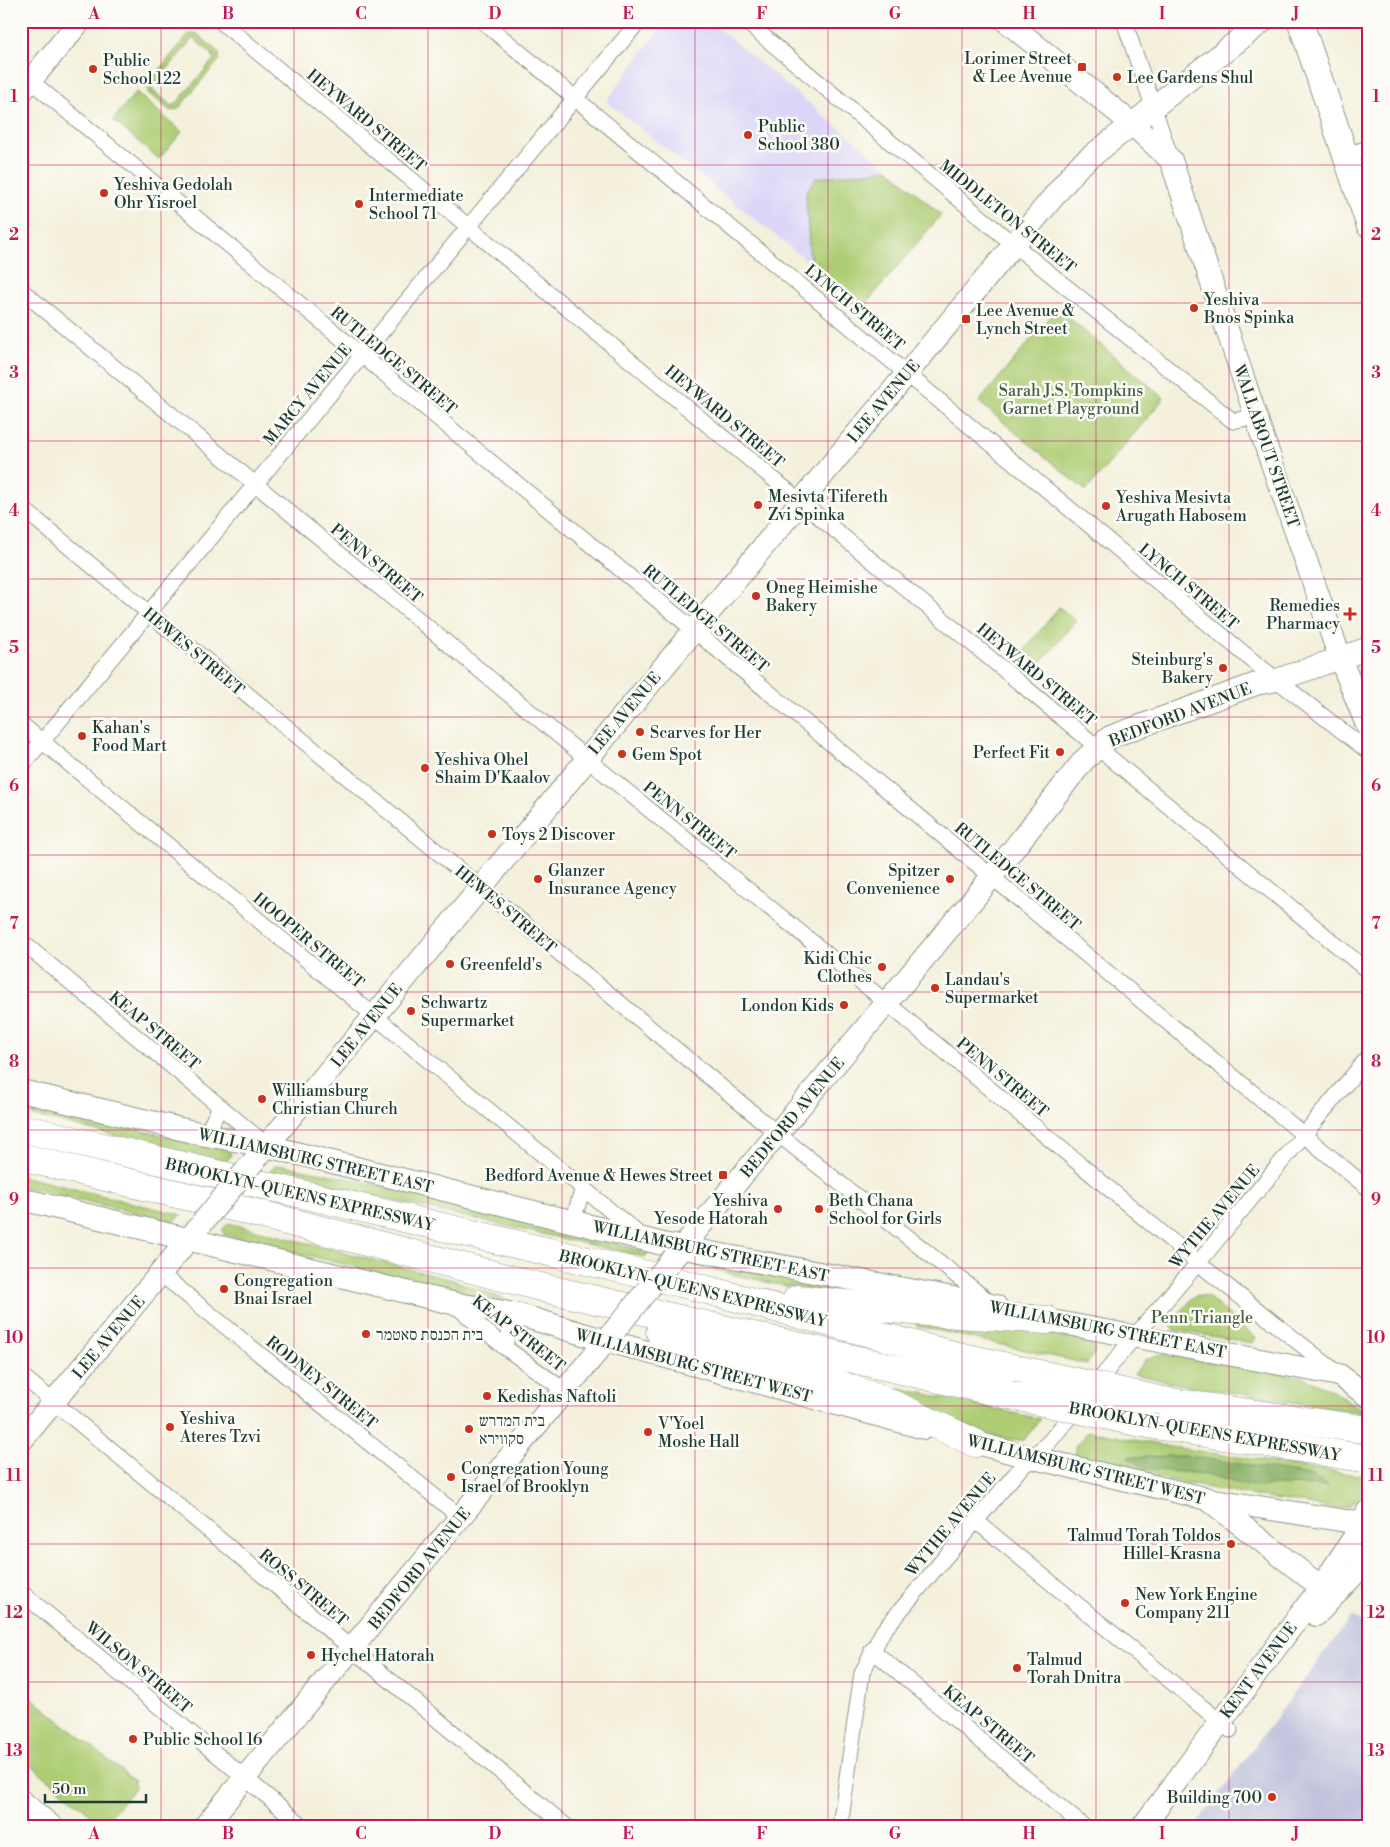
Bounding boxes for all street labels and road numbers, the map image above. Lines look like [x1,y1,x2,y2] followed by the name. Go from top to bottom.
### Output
[303,65,430,177] street label: HEYWARD STREET
[935,156,1080,278] street label: MIDDLETON STREET
[801,260,908,355] street label: LYNCH STREET
[326,302,461,419] street label: RUTLEDGE STREET
[259,340,356,450] street label: MARCY AVENUE
[843,356,924,447] street label: LEE AVENUE
[661,361,788,473] street label: HEYWARD STREET
[1228,361,1303,531] street label: WALLABOUT STREET
[326,520,426,608] street label: PENN STREET
[1135,539,1242,634] street label: LYNCH STREET
[638,560,773,677] street label: RUTLEDGE STREET
[139,604,248,700] street label: HEWES STREET
[973,619,1100,731] street label: HEYWARD STREET
[584,668,665,759] street label: LEE AVENUE
[1105,679,1254,752] street label: BEDFORD AVENUE
[639,777,740,864] street label: PENN STREET
[950,818,1085,935] street label: RUTLEDGE STREET
[451,862,560,958] street label: HEWES STREET
[249,889,368,993] street label: HOOPER STREET
[327,980,407,1072] street label: LEE AVENUE
[105,987,204,1075] street label: KEAP STREET
[952,1034,1052,1122] street label: PENN STREET
[736,1053,849,1183] street label: BEDFORD AVENUE
[195,1124,435,1198] street label: WILLIAMSBURG STREET EAST
[162,1154,438,1236] street label: BROOKLYN-QUEENS EXPRESSWAY
[1165,1160,1264,1274] street label: WYTHE AVENUE
[590,1217,831,1287] street label: WILLIAMSBURG STREET EAST
[556,1246,830,1332] street label: BROOKLYN-QUEENS EXPRESSWAY
[468,1291,569,1376] street label: KEAP STREET
[68,1292,149,1383] street label: LEE AVENUE
[987,1297,1228,1363] street label: WILLIAMSBURG STREET EAST
[572,1324,814,1407] street label: WILLIAMSBURG STREET WEST
[262,1332,381,1434] street label: RODNEY STREET
[1066,1398,1344,1466] street label: BROOKLYN-QUEENS EXPRESSWAY
[964,1430,1207,1509] street label: WILLIAMSBURG STREET WEST
[901,1468,1000,1582] street label: WYTHE AVENUE
[364,1504,475,1634] street label: BEDFORD AVENUE
[255,1545,352,1631] street label: ROSS STREET
[80,1617,195,1718] street label: WILSON STREET
[1216,1618,1302,1723] street label: KENT AVENUE
[939,1681,1038,1769] street label: KEAP STREET

